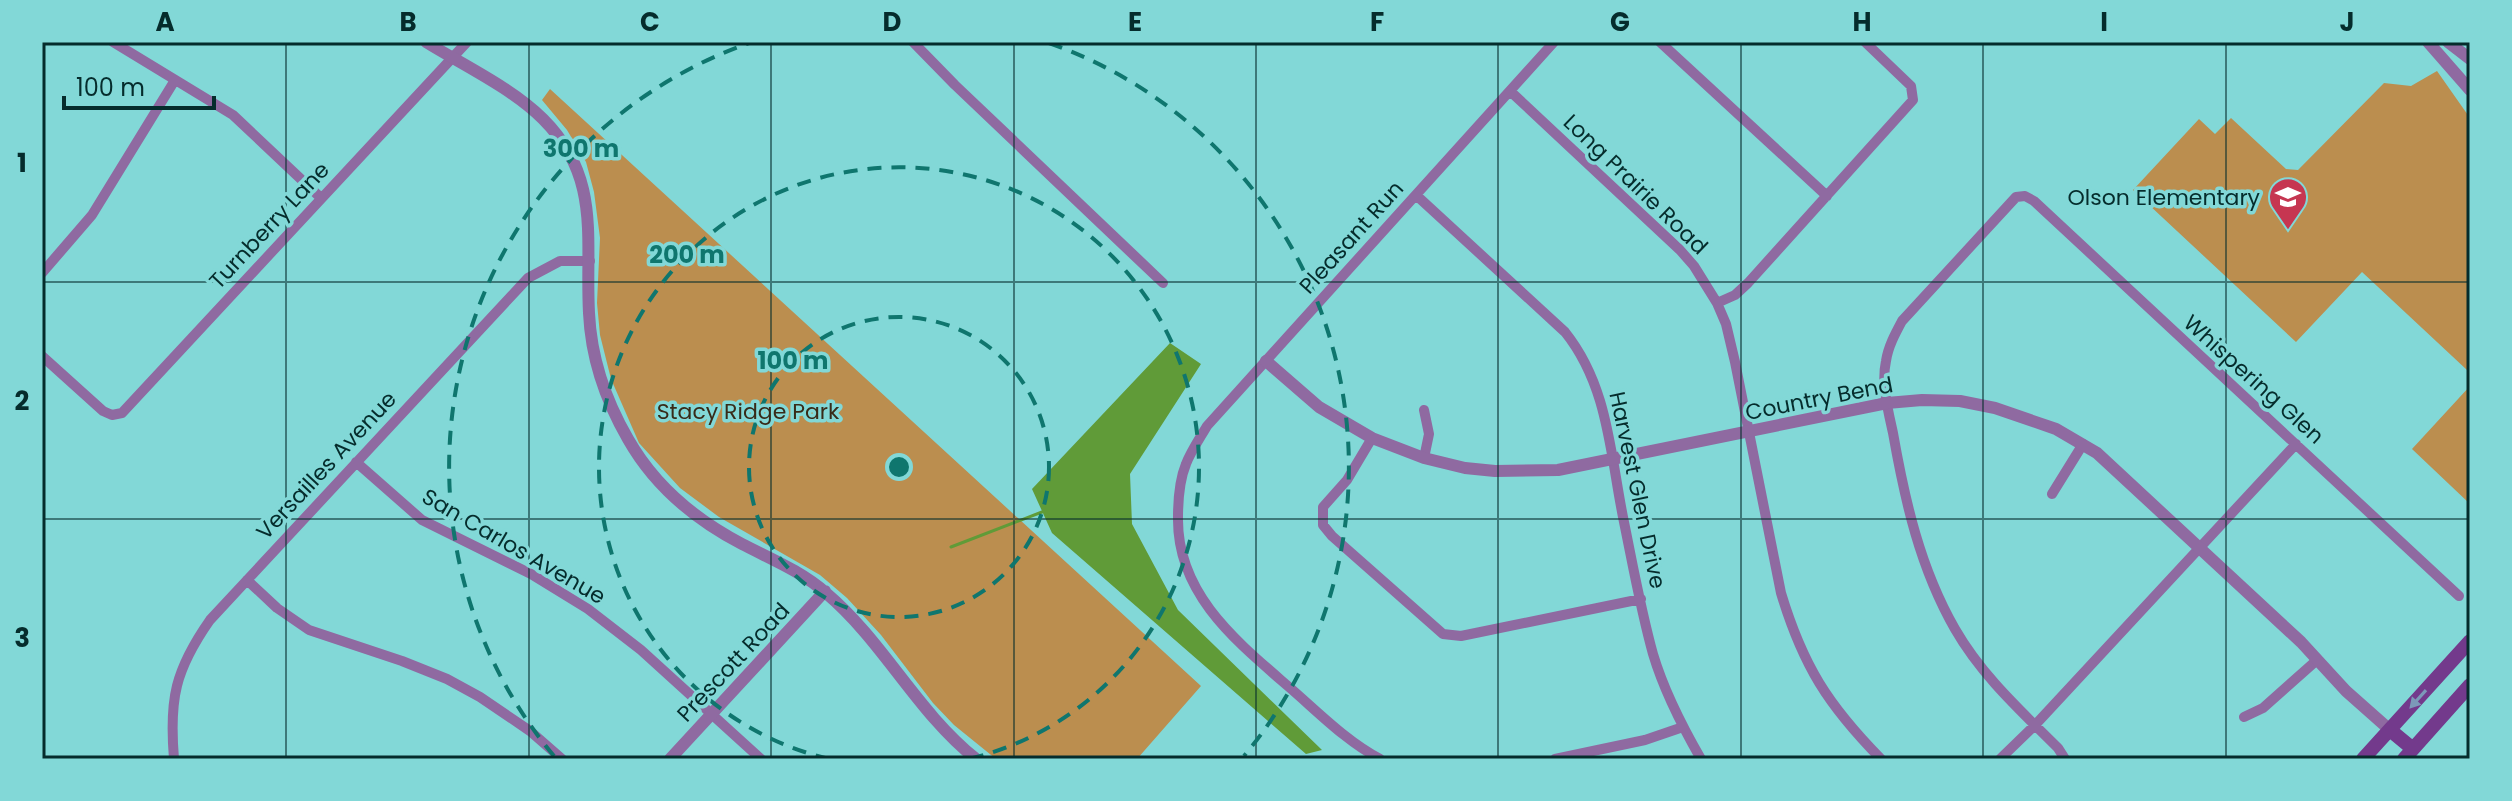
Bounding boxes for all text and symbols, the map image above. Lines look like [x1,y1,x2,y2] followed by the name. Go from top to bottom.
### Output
[155,4,175,40] text: A
[399,4,417,40] text: B
[640,4,660,40] text: C
[883,4,902,40] text: D
[1128,4,1142,40] text: E
[1370,4,1384,40] text: F
[1610,4,1630,40] text: G
[1852,4,1872,40] text: H
[2100,4,2108,40] text: I
[2339,4,2355,40] text: J
[64,60,214,110] scale bar
[76,71,145,104] text: 100 m
[1557,107,1715,261] street label: Long Prairie Road
[543,132,619,165] text: 300 m
[17,145,27,181] text: 1
[202,155,336,296] street label: Turnberry Lane
[1292,174,1411,301] street label: Pleasant Run
[2267,176,2309,231] school or university icon: Olson Elementary
[2068,182,2261,213] place label: Olson Elementary
[649,238,725,271] text: 200 m
[2177,308,2331,451] street label: Whispering Glen
[758,344,828,377] text: 100 m
[1743,369,1896,428] street label: Country Bend
[15,383,30,419] text: 2
[249,384,403,546] street label: Versailles Avenue
[1601,389,1674,592] street label: Harvest Glen Drive
[657,396,840,427] park label: Stacy Ridge Park
[885,453,913,481] centre of rings
[416,481,611,612] street label: San Carlos Avenue
[670,596,797,729] street label: Prescott Road
[14,620,30,656] text: 3
[2410,688,2427,708] one-way arrow

